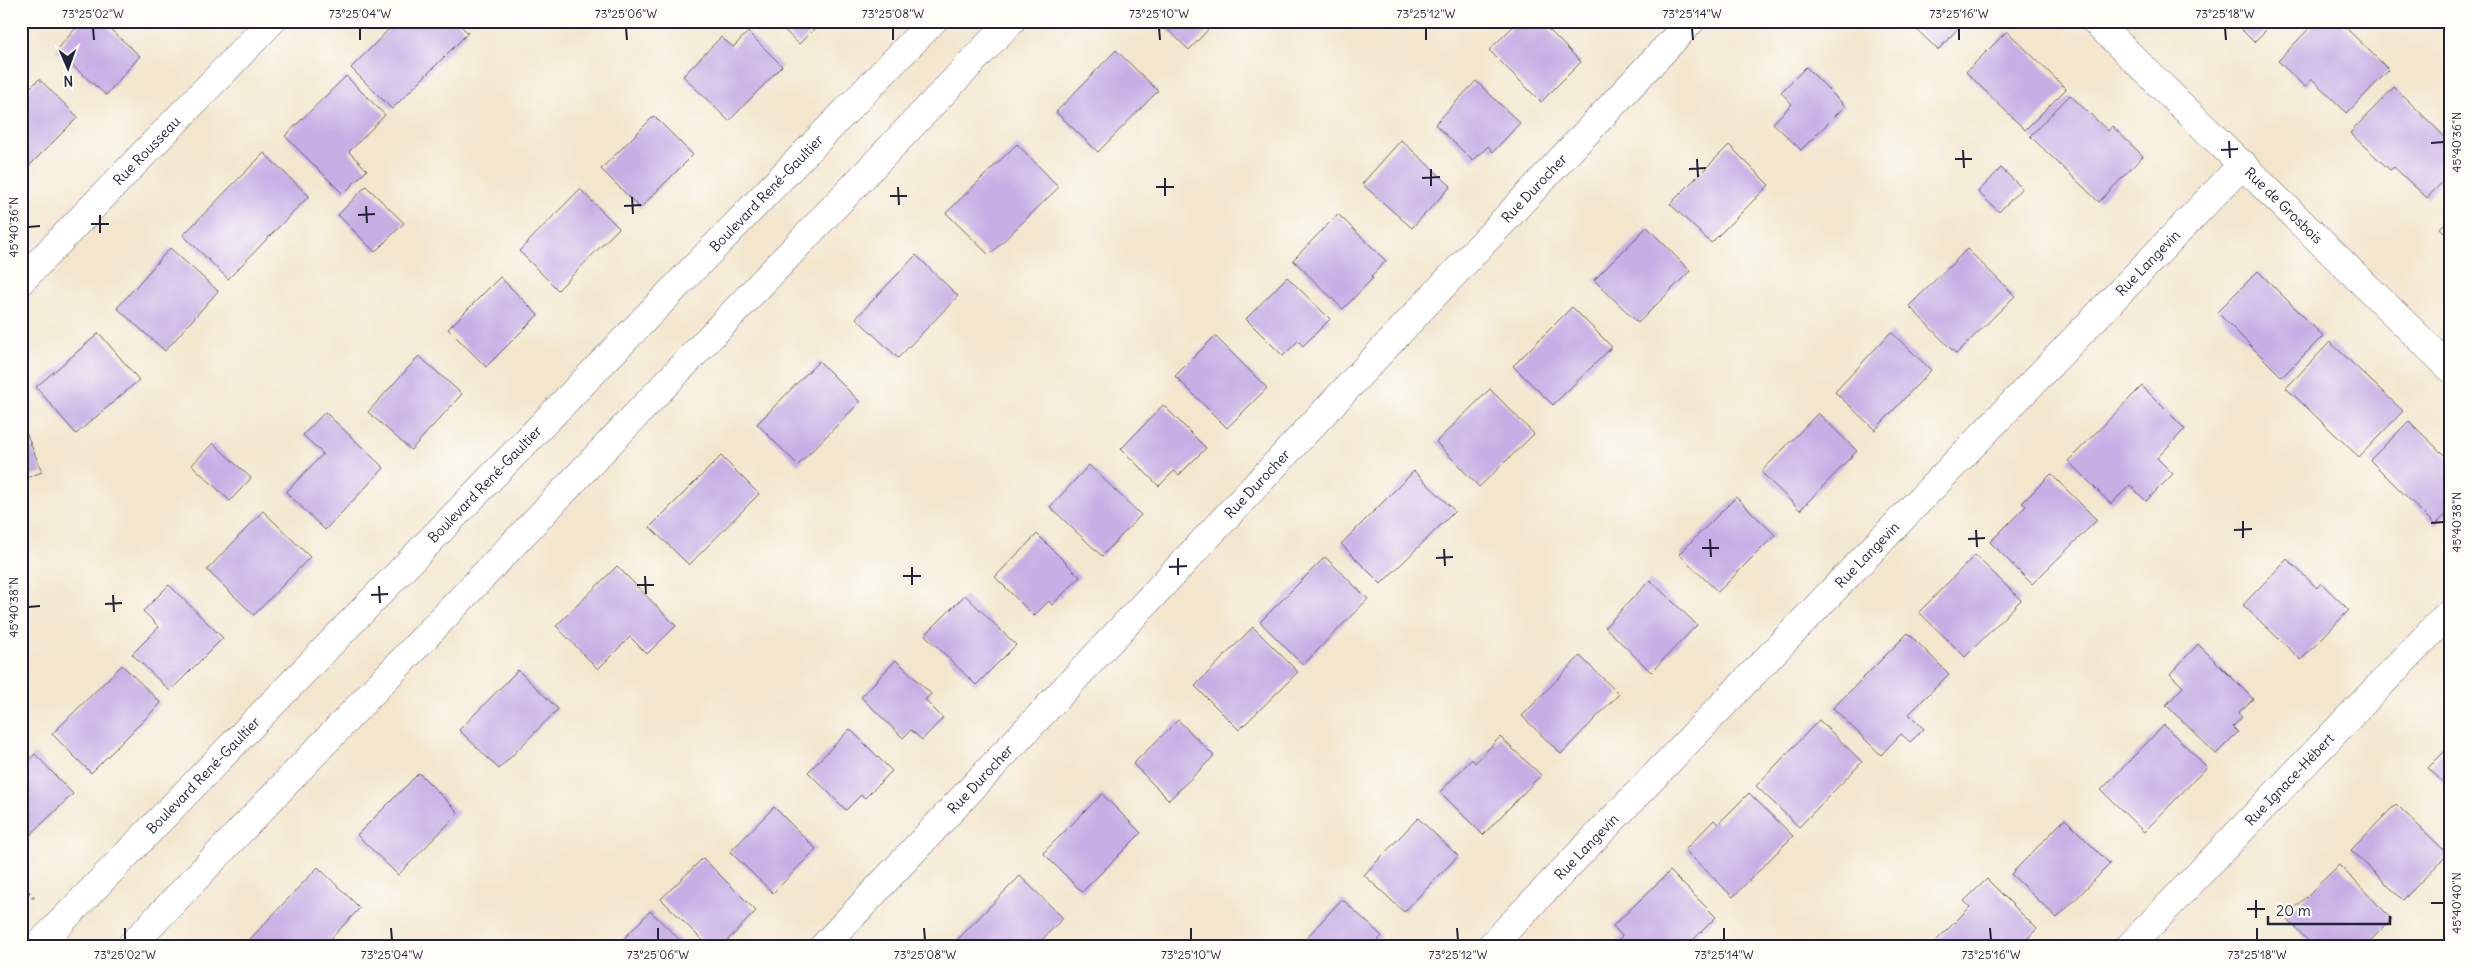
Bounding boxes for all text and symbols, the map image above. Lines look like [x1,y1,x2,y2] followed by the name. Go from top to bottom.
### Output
[62,6,124,21] text: 73°25'02"W
[329,6,391,21] text: 73°25'04"W
[595,6,657,21] text: 73°25'06"W
[862,6,924,21] text: 73°25'08"W
[1129,6,1189,21] text: 73°25'10"W
[1397,6,1455,21] text: 73°25'12"W
[1662,6,1722,21] text: 73°25'14"W
[1929,6,1989,21] text: 73°25'16"W
[2195,6,2255,21] text: 73°25'18"W
[42,42,92,92] north arrow
[63,72,74,90] text: N
[109,112,184,189] street label: Rue Rousseau
[2449,112,2464,172] text: 45°40'36"N
[706,131,827,255] street label: Boulevard René-Gaultier
[1498,150,1571,226] street label: Rue Durocher
[2241,163,2327,248] street label: Rue de Grosbois
[6,197,21,257] text: 45°40'36"N
[2112,226,2184,300] street label: Rue Langevin
[424,422,546,547] street label: Boulevard René-Gaultier
[1221,445,1294,522] street label: Rue Durocher
[2449,492,2464,552] text: 45°40'38"N
[1831,518,1903,592] street label: Rue Langevin
[6,577,21,637] text: 45°40'38"N
[142,713,264,838] street label: Boulevard René-Gaultier
[2241,729,2338,829] street label: Rue Ignace-Hébert
[944,741,1017,817] street label: Rue Durocher
[1550,810,1622,884] street label: Rue Langevin
[2449,872,2464,934] text: 45°40'40"N
[2268,893,2391,925] scale bar
[2276,901,2311,920] text: 20 m
[94,947,156,962] text: 73°25'02"W
[361,947,423,962] text: 73°25'04"W
[627,947,689,962] text: 73°25'06"W
[894,947,956,962] text: 73°25'08"W
[1161,947,1221,962] text: 73°25'10"W
[1429,947,1487,962] text: 73°25'12"W
[1694,947,1754,962] text: 73°25'14"W
[1961,947,2021,962] text: 73°25'16"W
[2227,947,2287,962] text: 73°25'18"W

